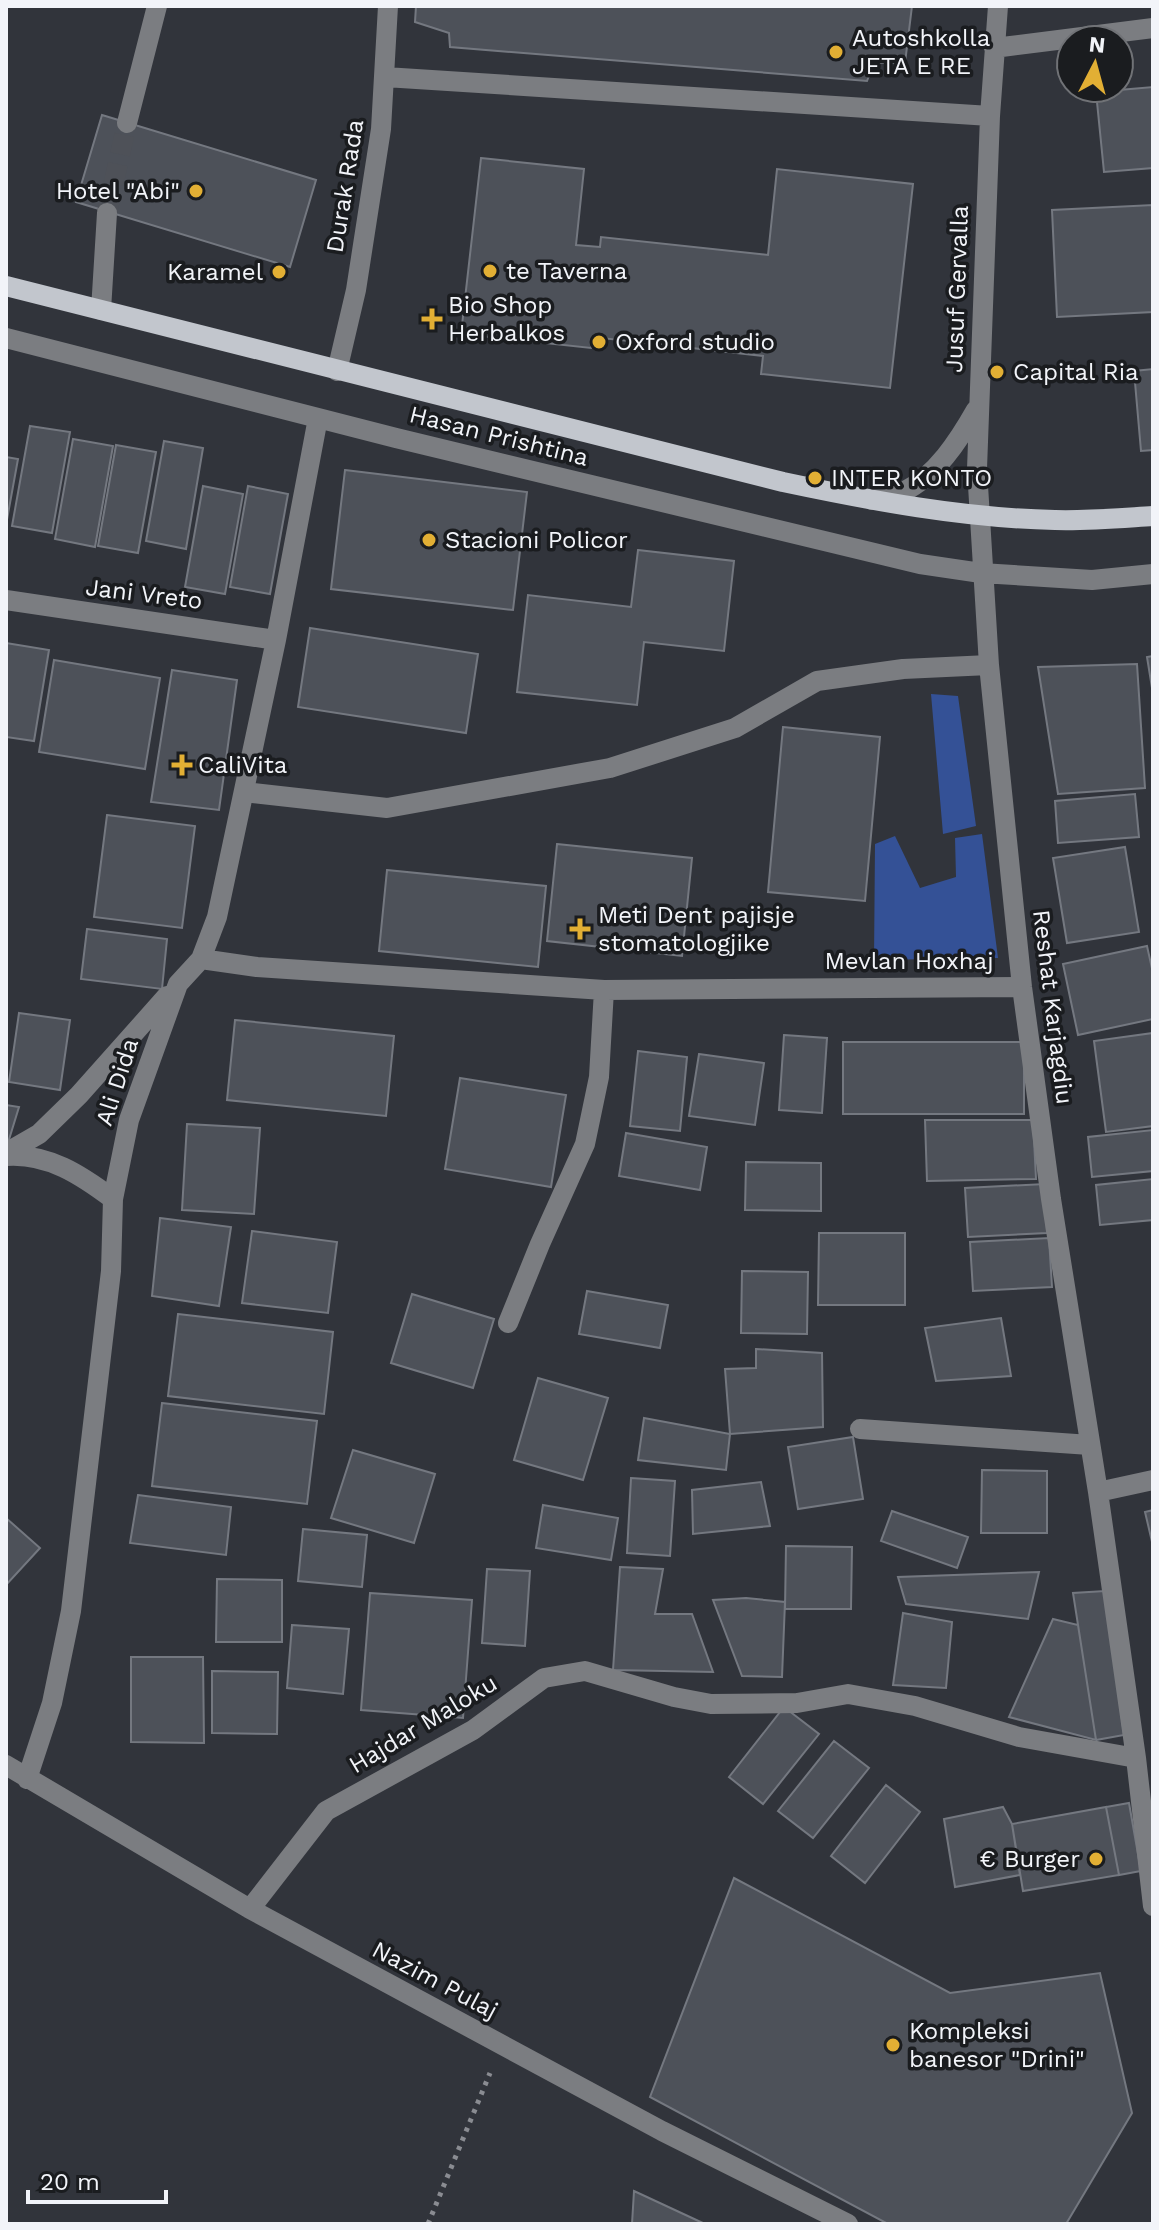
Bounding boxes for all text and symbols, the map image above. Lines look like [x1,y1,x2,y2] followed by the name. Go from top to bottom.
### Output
[852,24,990,80] place label: Autoshkolla JETA E RE
[1055,24,1135,104] north arrow
[1088,31,1106,58] text: N
[827,43,845,61] marker: Autoshkolla JETA E RE
[321,117,369,255] street label: Durak Rada
[56,177,180,205] place label: Hotel "Abi"
[187,182,205,200] marker: Hotel "Abi"
[940,205,974,373] street label: Jusuf Gervalla
[506,257,627,285] place label: te Taverna
[167,258,264,286] place label: Karamel
[481,262,499,280] marker: te Taverna
[270,263,288,281] marker: Karamel
[448,291,565,347] place label: Bio Shop Herbalkos
[423,310,441,328] marker: Bio Shop Herbalkos
[615,328,775,356] place label: Oxford studio
[590,333,608,351] marker: Oxford studio
[1013,358,1139,386] place label: Capital Ria
[988,363,1006,381] marker: Capital Ria
[407,400,591,472] street label: Hasan Prishtina
[831,464,992,492] place label: INTER KONTO
[806,469,824,487] marker: INTER KONTO
[445,526,628,554] place label: Stacioni Policor
[420,531,438,549] marker: Stacioni Policor
[84,573,204,615] street label: Jani Vreto
[198,751,287,779] place label: CaliVita
[173,756,191,774] marker: CaliVita
[598,901,795,957] place label: Meti Dent pajisje stomatologjike
[1027,908,1079,1106] street label: Reshat Karjagdiu
[569,918,591,940] marker: Meti Dent pajisje stomatologjike
[824,947,994,975] street label: Mevlan Hoxhaj
[90,1035,144,1129] street label: Ali Dida
[344,1669,502,1779] street label: Hajdar Maloku
[979,1845,1080,1873] place label: € Burger
[1087,1850,1105,1868] marker: € Burger
[367,1935,503,2025] street label: Nazim Pulaj
[909,2017,1085,2073] place label: Kompleksi banesor "Drini"
[884,2036,902,2054] marker: Kompleksi banesor "Drini"
[28,2154,166,2204] scale bar
[40,2168,100,2196] text: 20 m

